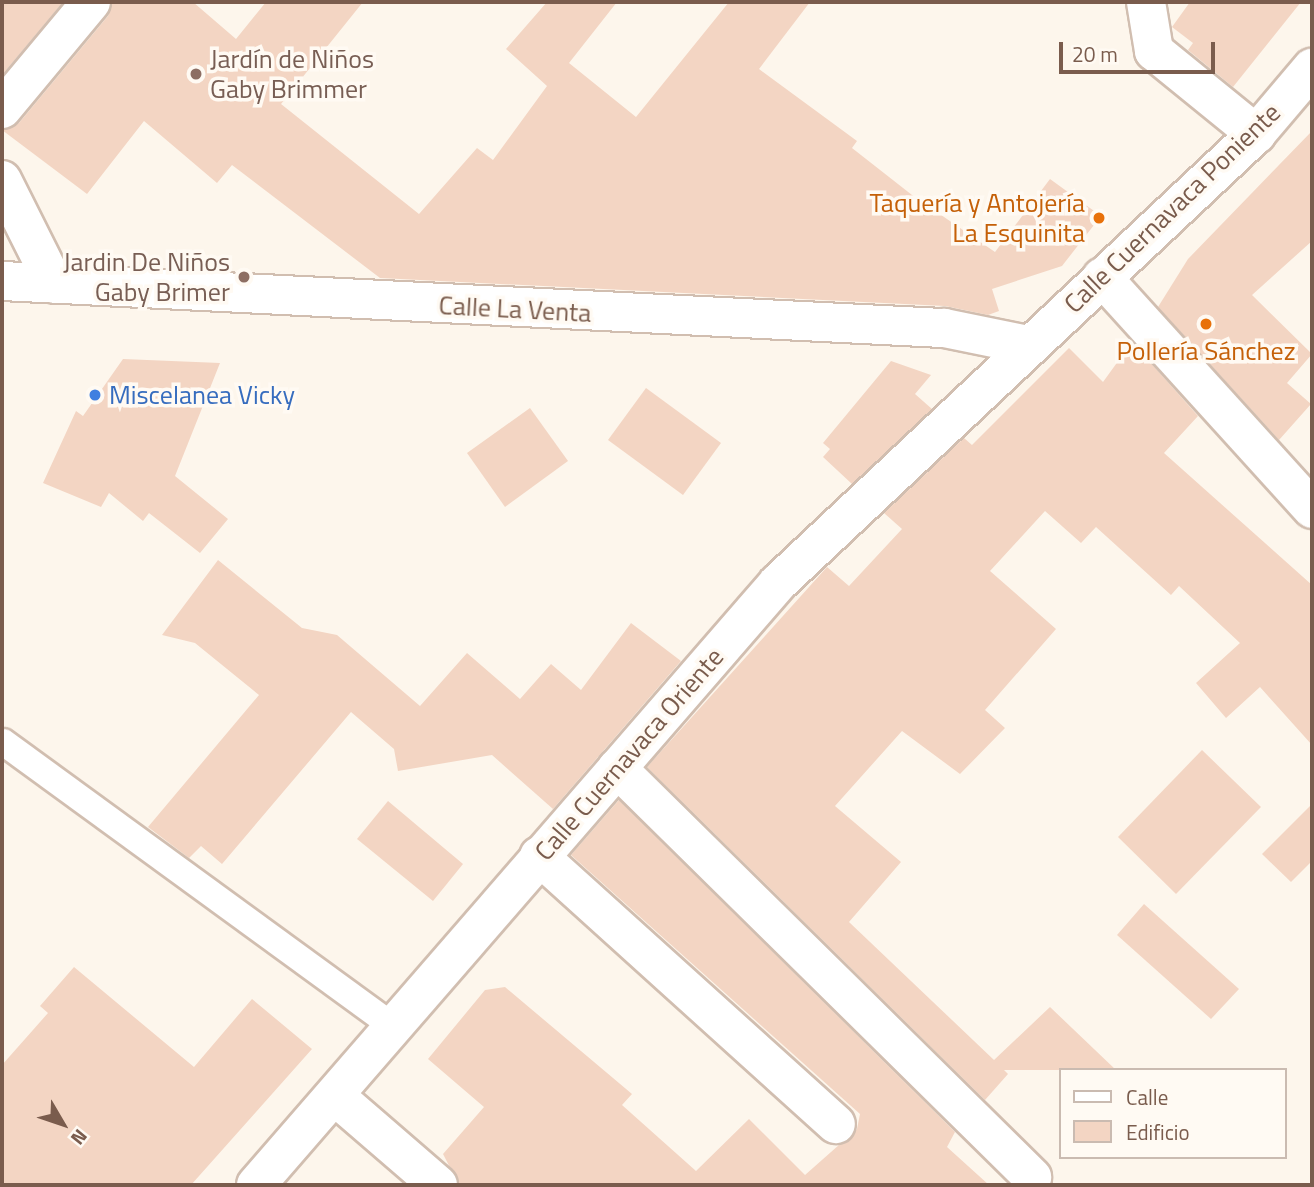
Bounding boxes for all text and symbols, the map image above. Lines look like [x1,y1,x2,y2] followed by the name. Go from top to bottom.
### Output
[1062,28,1218,72] scale bar
[1072,38,1118,70] text: 20 m
[210,43,374,104] place label: Jardín de Niños Gaby Brimmer
[188,66,204,82] marker: Jardín de Niños Gaby Brimmer
[1058,97,1286,319] street label: Calle Cuernavaca Poniente
[870,187,1085,248] place label: Taquería y Antojería La Esquinita
[1091,210,1107,226] marker: Taquería y Antojería La Esquinita
[63,246,230,308] place label: Jardin De Niños Gaby Brimer
[236,269,252,285] marker: Jardin De Niños Gaby Brimer
[438,289,592,329] street label: Calle La Venta
[1198,316,1214,332] marker: Pollería Sánchez
[1117,335,1295,367] place label: Pollería Sánchez
[109,379,295,411] place label: Miscelanea Vicky
[87,387,103,403] marker: Miscelanea Vicky
[528,641,730,867] street label: Calle Cuernavaca Oriente
[1058,1068,1286,1159] legend
[1126,1081,1168,1113] text: Calle
[28,1089,98,1159] north arrow
[1126,1116,1190,1148] text: Edificio
[64,1123,95,1152] text: N

